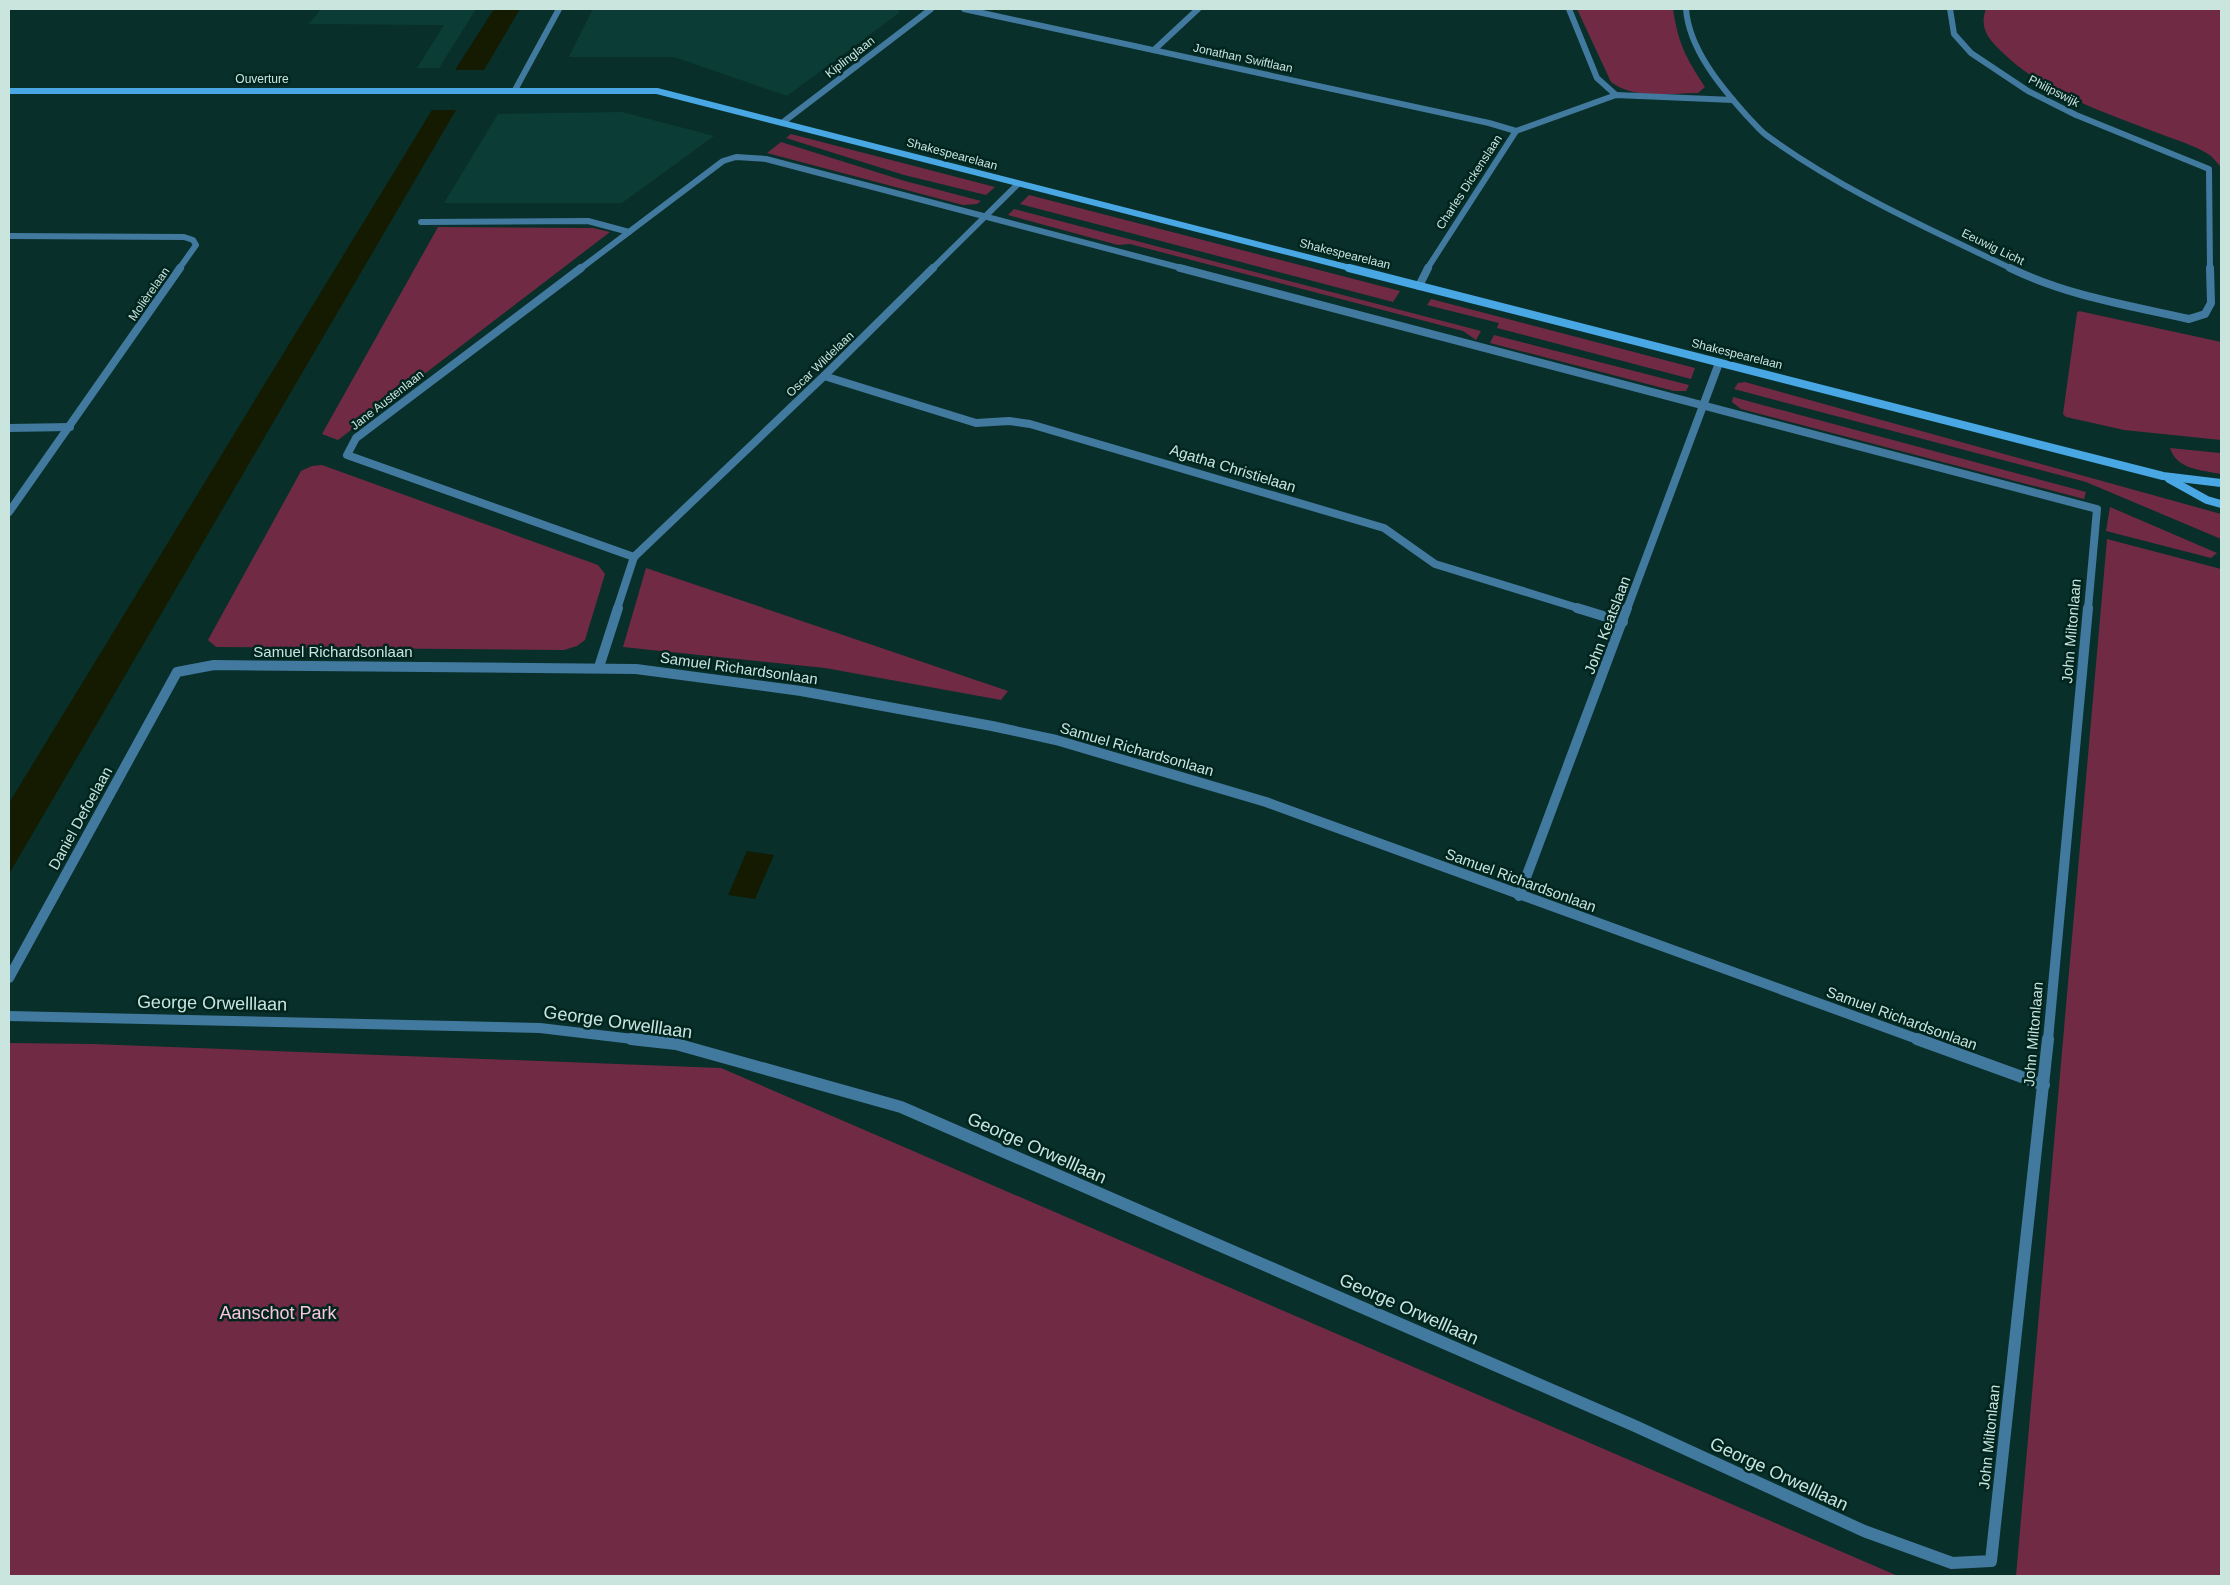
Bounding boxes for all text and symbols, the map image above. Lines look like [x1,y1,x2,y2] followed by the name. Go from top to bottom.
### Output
[823,33,877,81] street label: Kiplinglaan
[1192,41,1294,75] street label: Jonathan Swiftlaan
[235,72,289,86] street label: Ouverture
[2026,72,2083,110] street label: Philipswijk
[1433,132,1505,232] street label: Charles Dickenslaan
[905,135,999,173] street label: Shakespearelaan
[1959,226,2027,268] street label: Eeuwig Licht
[1298,236,1392,272] street label: Shakespearelaan
[125,265,173,323] street label: Molièrelaan
[783,328,857,400] street label: Oscar Wildelaan
[1690,336,1784,372] street label: Shakespearelaan
[348,367,426,433] street label: Jane Austenlaan
[1168,441,1298,495] street label: Agatha Christielaan
[1581,574,1633,676] street label: John Keatslaan
[2058,578,2084,684] street label: John Miltonlaan
[253,643,413,660] street label: Samuel Richardsonlaan
[659,648,819,688] street label: Samuel Richardsonlaan
[1058,719,1216,779] street label: Samuel Richardsonlaan
[45,764,115,872] street label: Daniel Defoelaan
[1443,845,1599,915] street label: Samuel Richardsonlaan
[2020,981,2046,1087] street label: John Miltonlaan
[1824,983,1980,1053] street label: Samuel Richardsonlaan
[137,992,287,1014] street label: George Orwelllaan
[542,1002,694,1042] street label: George Orwelllaan
[964,1108,1110,1188] street label: George Orwelllaan
[1336,1269,1482,1349] street label: George Orwelllaan
[219,1303,338,1323] park label: Aanschot Park
[1975,1384,2003,1490] street label: John Miltonlaan
[1707,1433,1851,1515] street label: George Orwelllaan

